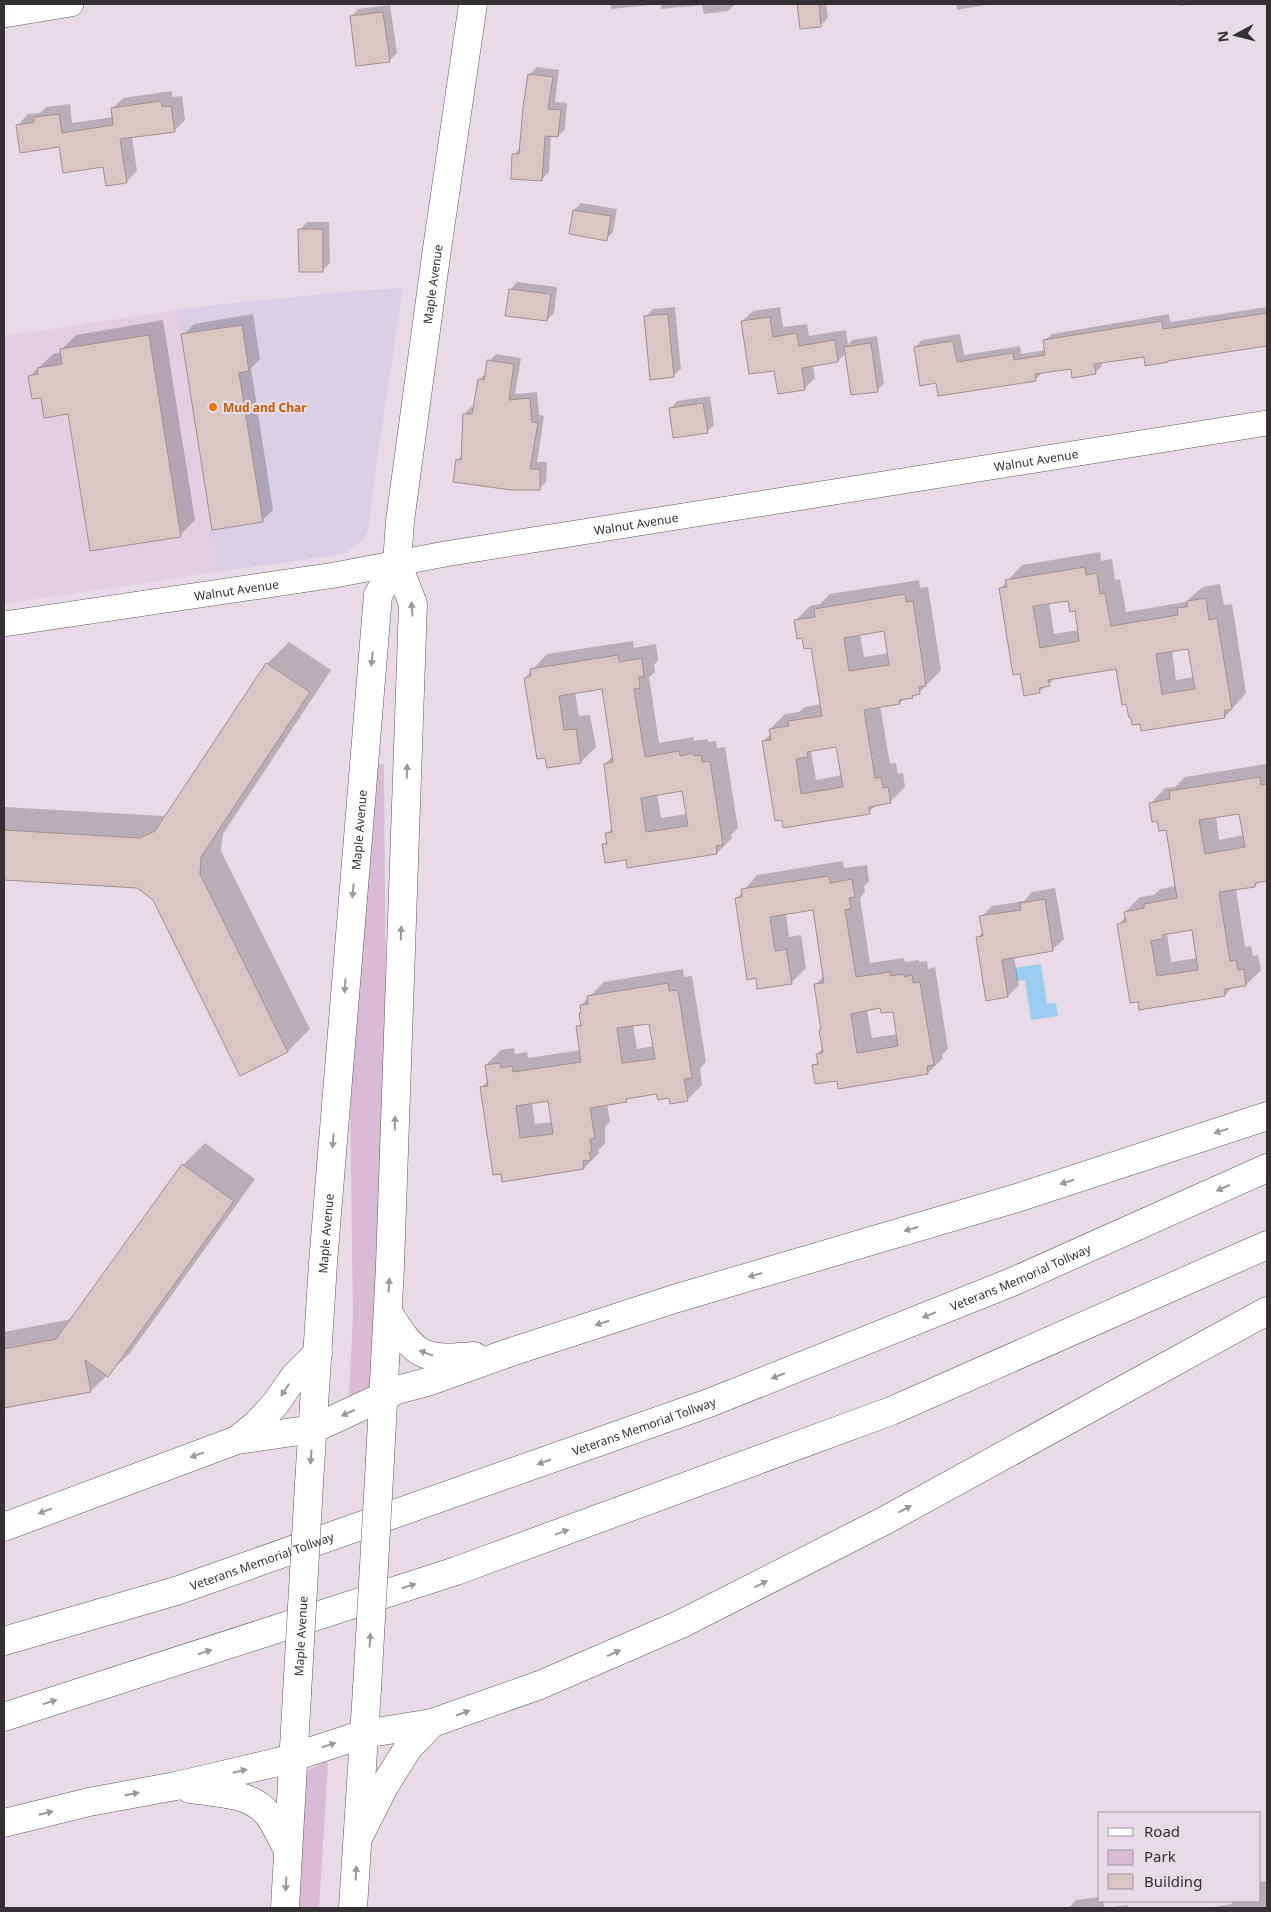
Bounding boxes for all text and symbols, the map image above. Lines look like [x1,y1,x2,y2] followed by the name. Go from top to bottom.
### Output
[1211,10,1261,60] north arrow
[1212,30,1233,43] text: N
[418,243,446,325] street label: Maple Avenue
[223,399,307,416] place label: Mud and Char
[207,401,219,413] marker: Mud and Char
[993,445,1080,475] street label: Walnut Avenue
[593,508,680,539] street label: Walnut Avenue
[193,575,280,604] street label: Walnut Avenue
[407,600,415,616] one-way arrow
[368,651,376,667] one-way arrow
[403,763,411,779] one-way arrow
[347,789,370,871] street label: Maple Avenue
[348,883,356,899] one-way arrow
[397,925,405,941] one-way arrow
[341,978,349,994] one-way arrow
[391,1115,399,1131] one-way arrow
[1213,1127,1228,1135] one-way arrow
[329,1133,337,1149] one-way arrow
[1059,1179,1074,1186] one-way arrow
[1216,1184,1230,1192] one-way arrow
[314,1193,337,1274] street label: Maple Avenue
[904,1226,919,1234] one-way arrow
[947,1239,1094,1314] street label: Veterans Memorial Tollway
[748,1272,763,1280] one-way arrow
[386,1277,394,1293] one-way arrow
[921,1311,936,1319] one-way arrow
[594,1320,609,1327] one-way arrow
[418,1349,433,1357] one-way arrow
[771,1372,785,1380] one-way arrow
[280,1383,290,1396] one-way arrow
[569,1392,719,1459] street label: Veterans Memorial Tollway
[341,1410,355,1418] one-way arrow
[306,1449,314,1465] one-way arrow
[190,1452,205,1459] one-way arrow
[536,1459,551,1466] one-way arrow
[899,1505,912,1514] one-way arrow
[37,1507,52,1515] one-way arrow
[187,1527,337,1594] street label: Veterans Memorial Tollway
[555,1528,570,1535] one-way arrow
[753,1579,768,1588] one-way arrow
[402,1582,417,1590] one-way arrow
[290,1595,311,1677] street label: Maple Avenue
[366,1632,374,1648] one-way arrow
[197,1648,212,1656] one-way arrow
[607,1649,621,1657] one-way arrow
[43,1698,58,1706] one-way arrow
[456,1709,471,1717] one-way arrow
[322,1741,337,1749] one-way arrow
[233,1767,248,1775] one-way arrow
[125,1790,141,1798] one-way arrow
[39,1809,54,1817] one-way arrow
[1098,1812,1261,1902] legend
[1144,1821,1180,1841] text: Road
[1144,1846,1176,1866] text: Park
[352,1865,360,1881] one-way arrow
[1144,1871,1202,1891] text: Building
[282,1876,290,1892] one-way arrow

